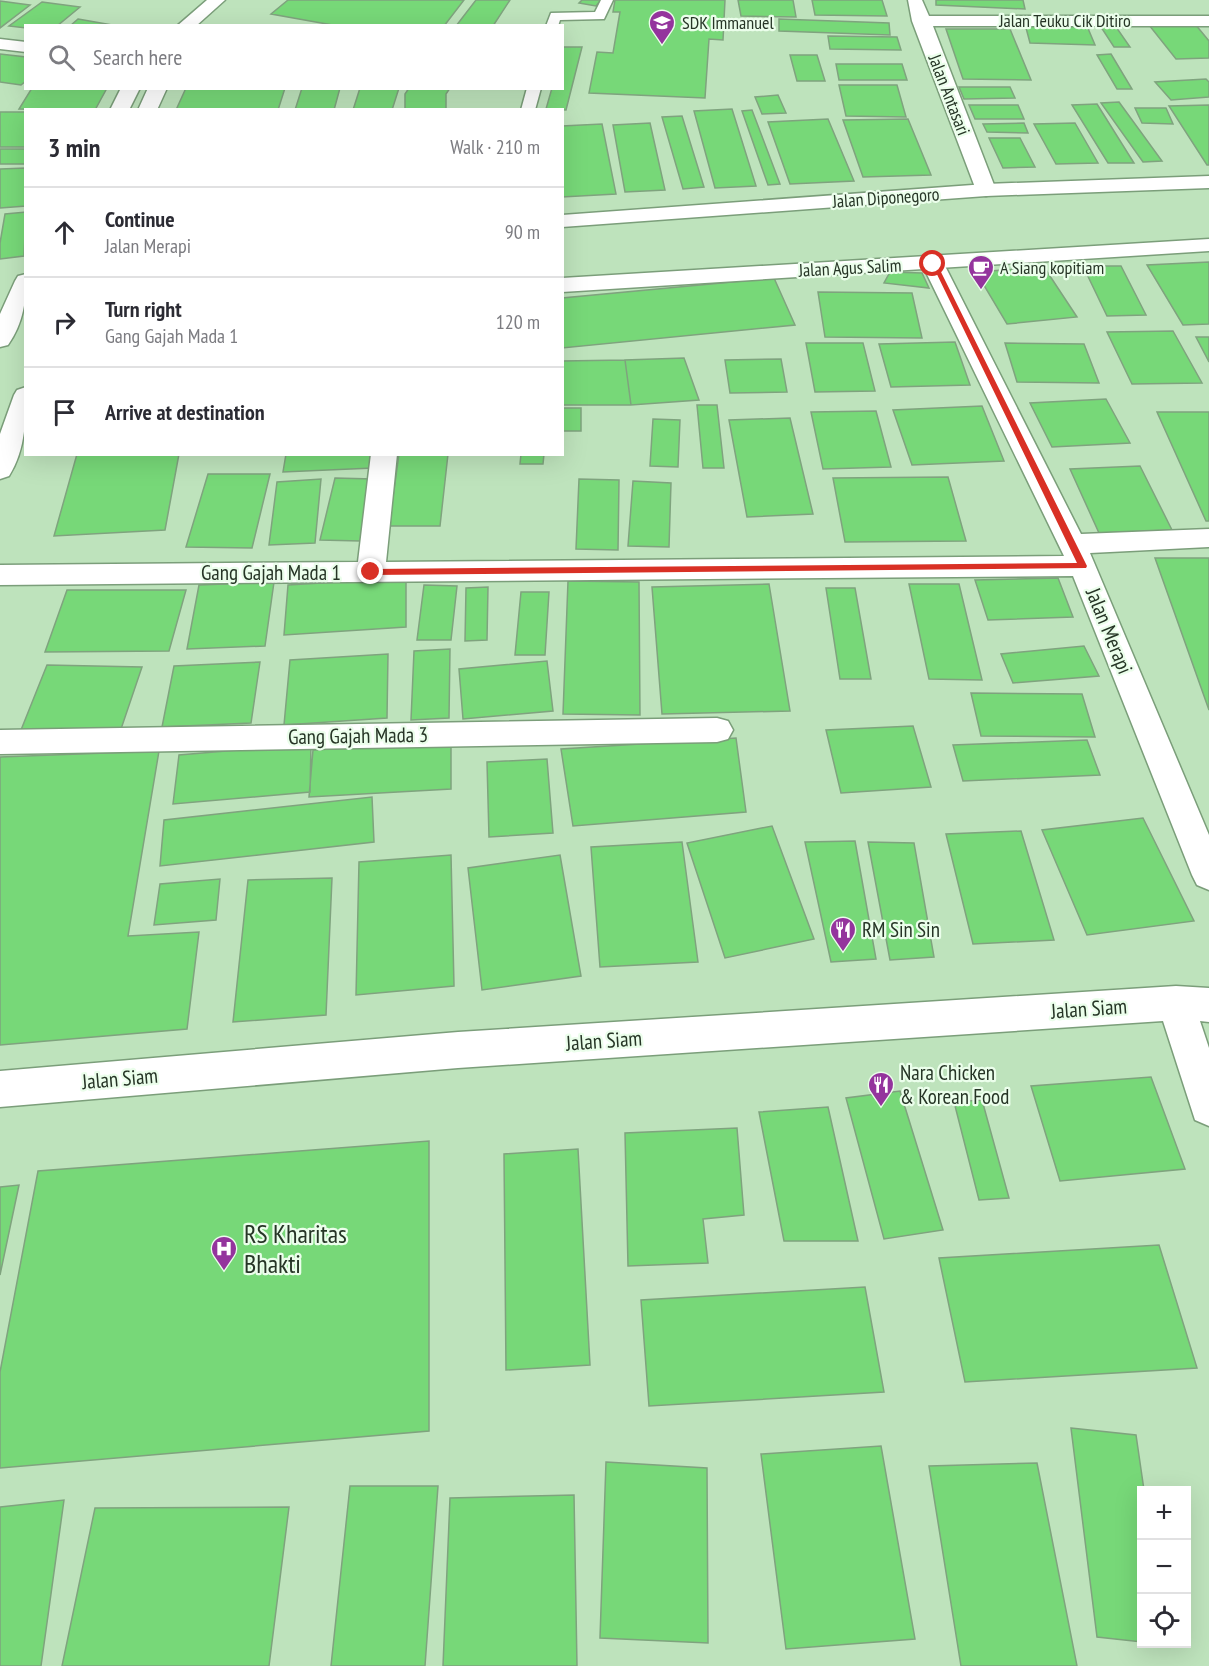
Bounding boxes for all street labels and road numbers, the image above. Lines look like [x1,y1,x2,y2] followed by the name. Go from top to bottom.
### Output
[998,9,1131,32] street label: Jalan Teuku Cik Ditiro
[923,50,975,139] street label: Jalan Antasari
[831,182,940,213] street label: Jalan Diponegoro
[797,253,902,282] street label: Jalan Agus Salim
[201,559,341,586] street label: Gang Gajah Mada 1
[1080,583,1139,678] street label: Jalan Merapi
[288,721,428,750] street label: Gang Gajah Mada 3
[1049,992,1128,1025] street label: Jalan Siam
[564,1024,643,1057] street label: Jalan Siam
[80,1062,159,1095] street label: Jalan Siam

